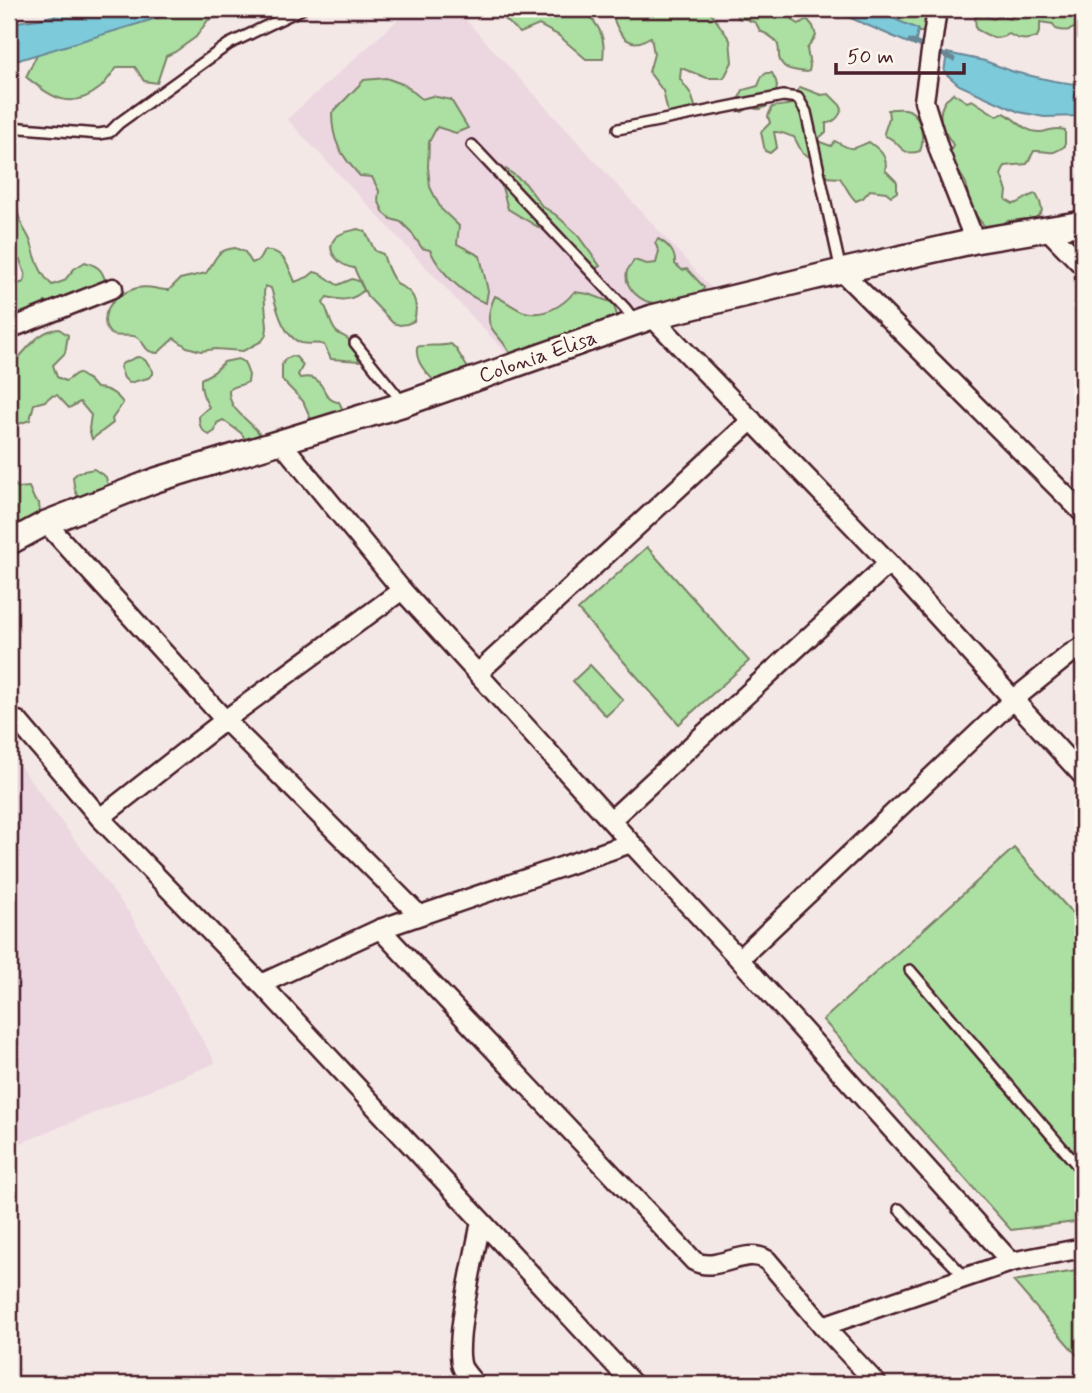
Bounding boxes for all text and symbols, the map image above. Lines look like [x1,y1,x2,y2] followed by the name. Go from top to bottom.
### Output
[836,32,964,76] scale bar
[847,43,894,71] text: 50 m
[475,324,601,390] street label: Colonia Elisa

